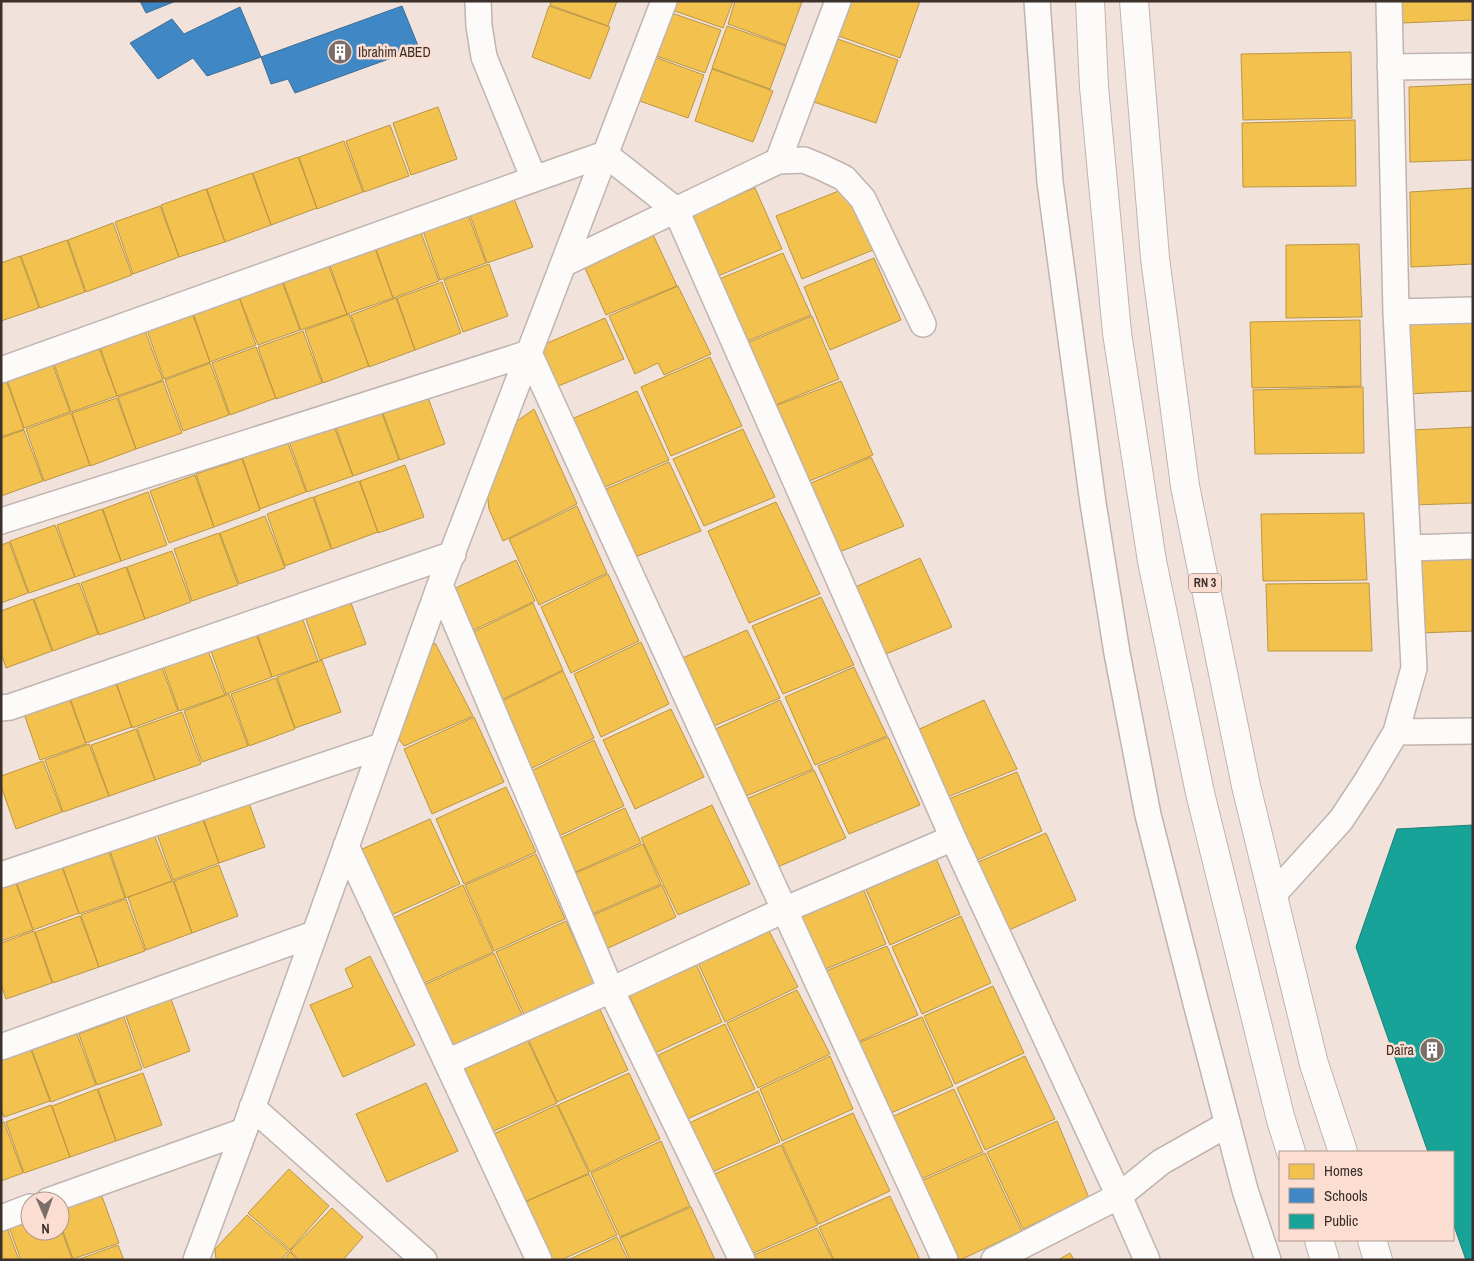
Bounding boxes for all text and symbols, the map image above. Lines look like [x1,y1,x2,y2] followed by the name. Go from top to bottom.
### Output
[327,39,353,65] building icon: Ibrahim ABED
[358,43,431,61] place label: Ibrahim ABED
[1189,574,1221,592] road number: RN 3
[1419,1037,1445,1063] building icon: Daïra
[1386,1041,1415,1059] place label: Daïra
[1279,1151,1454,1241] legend
[1324,1160,1363,1181] text: Homes
[1324,1185,1368,1206] text: Schools
[20,1191,70,1241] north arrow
[1324,1210,1358,1231] text: Public
[41,1220,50,1238] text: N

